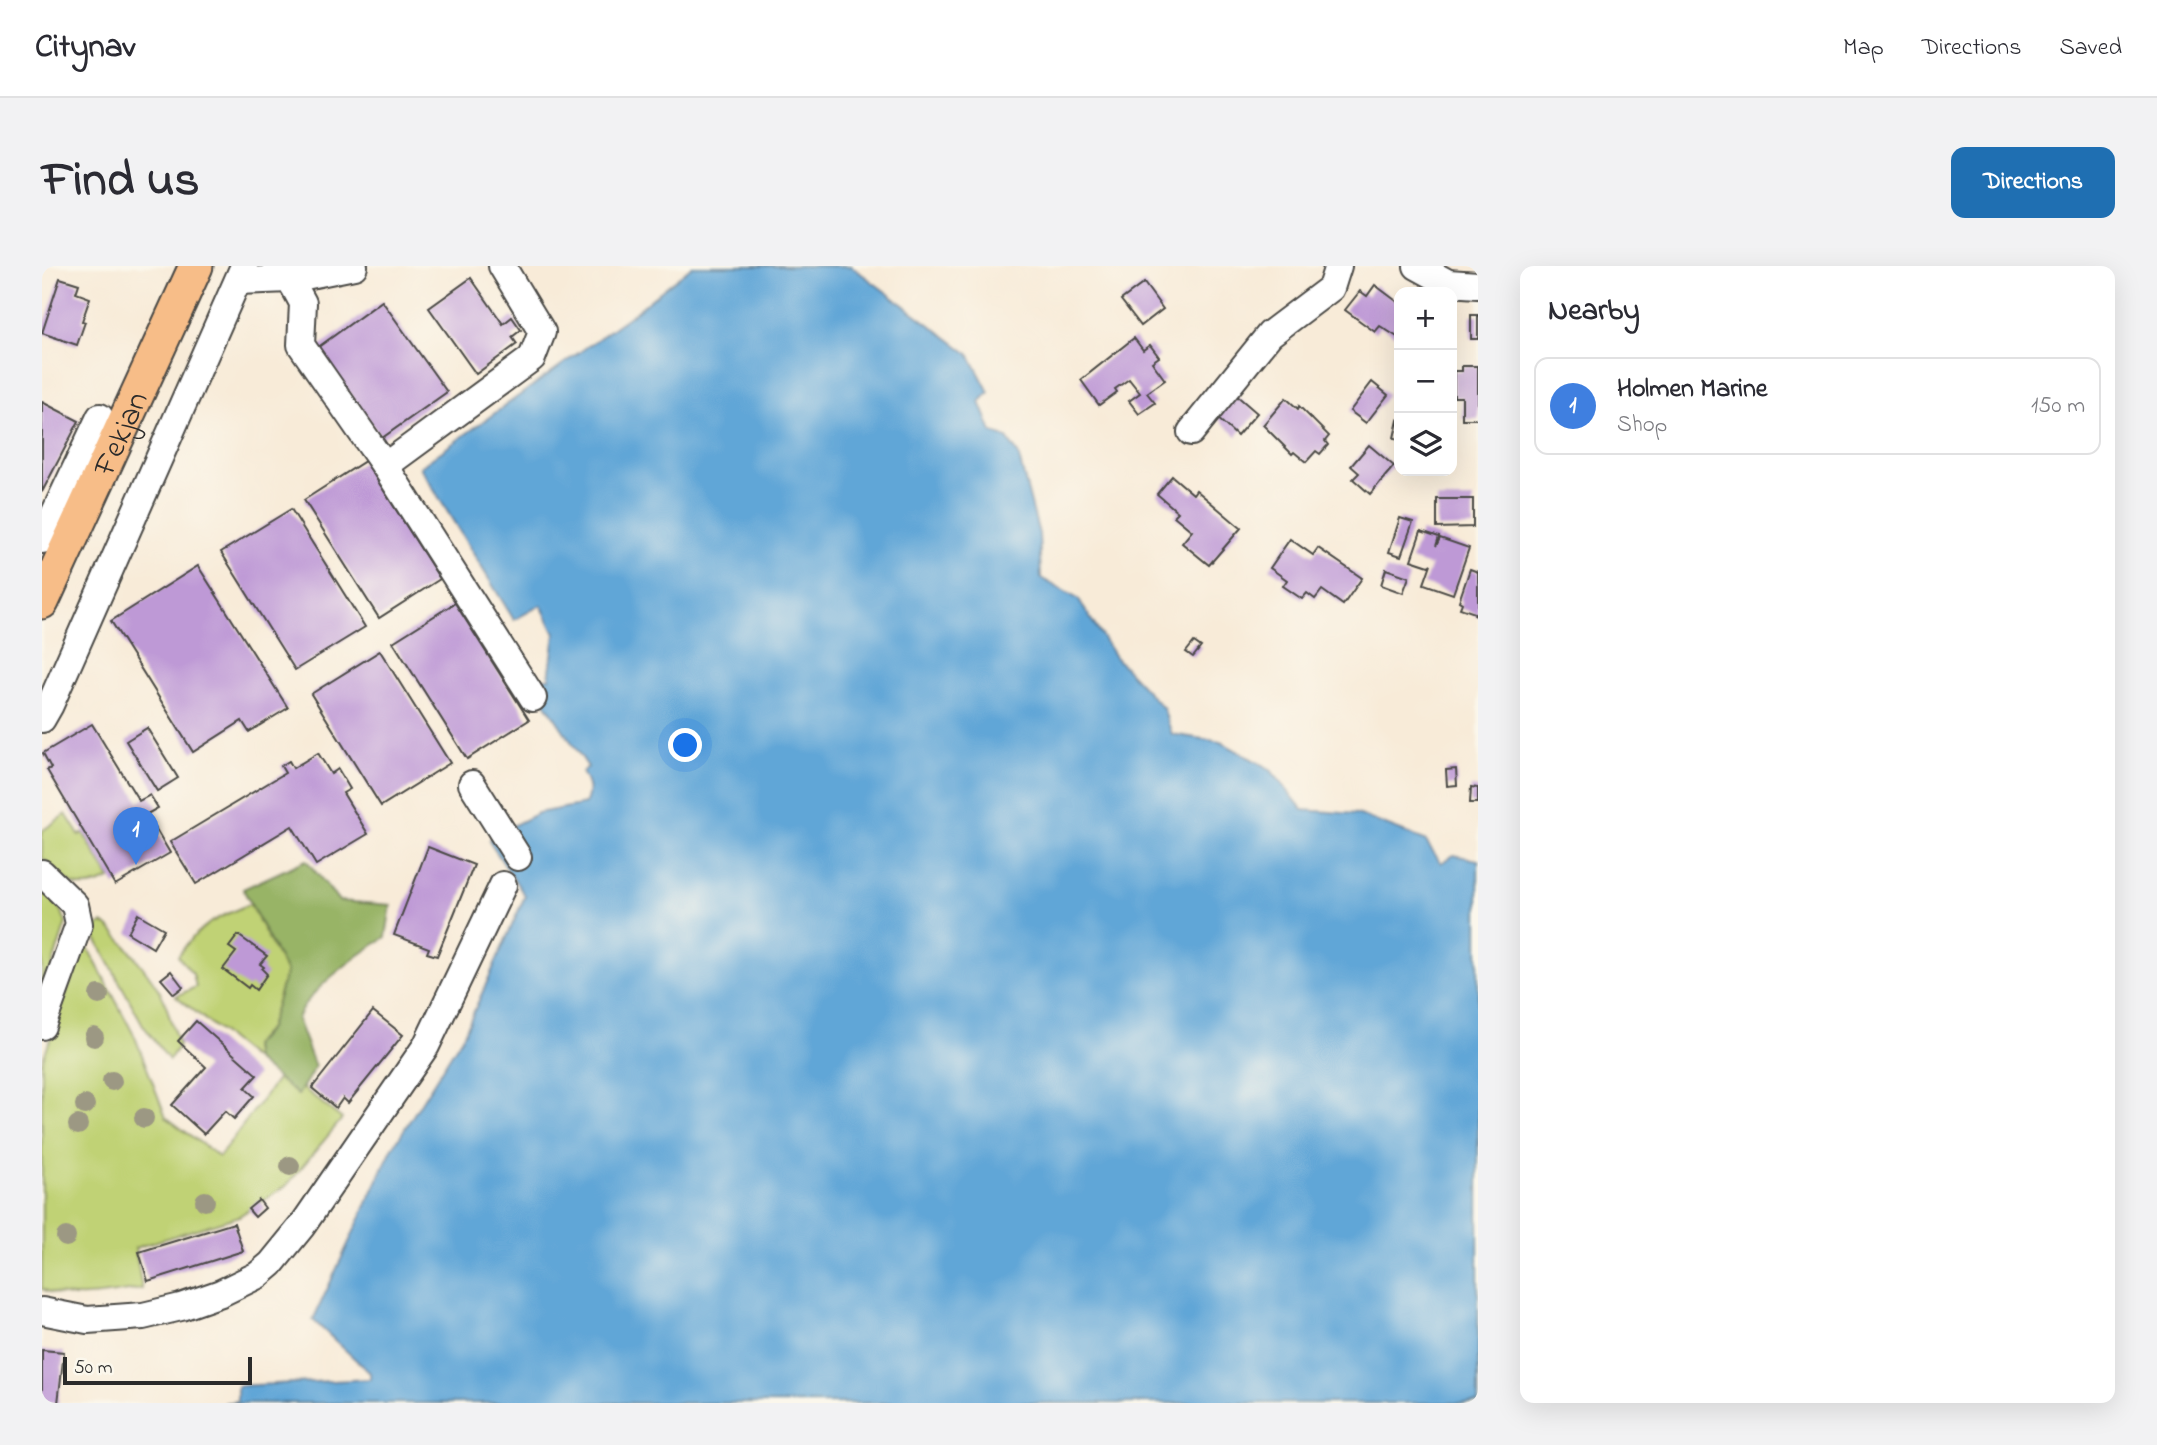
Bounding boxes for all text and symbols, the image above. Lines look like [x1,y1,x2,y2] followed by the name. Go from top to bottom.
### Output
[35,24,135,72] text: Citynav
[1843,31,1884,66] text: Map
[1922,31,2021,66] text: Directions
[2059,31,2122,66] text: Saved
[42,146,199,218] text: Find us
[1951,147,2115,218] button: Directions
[1394,287,1457,476] map controls
[1394,287,1457,350] button: +
[1548,290,1640,334] text: Nearby
[1394,350,1457,413] button: −
[1617,371,1767,409] text: Holmen Marine
[82,384,162,485] street label: Fekjan
[1569,390,1577,423] text: 1
[2031,390,2085,423] text: 150 m
[1617,409,1667,442] text: Shop
[1394,413,1457,476] button: layers
[668,728,702,762] your location
[113,807,159,865] pin: 1
[63,1354,252,1386] scale bar
[74,1355,113,1382] text: 50 m

